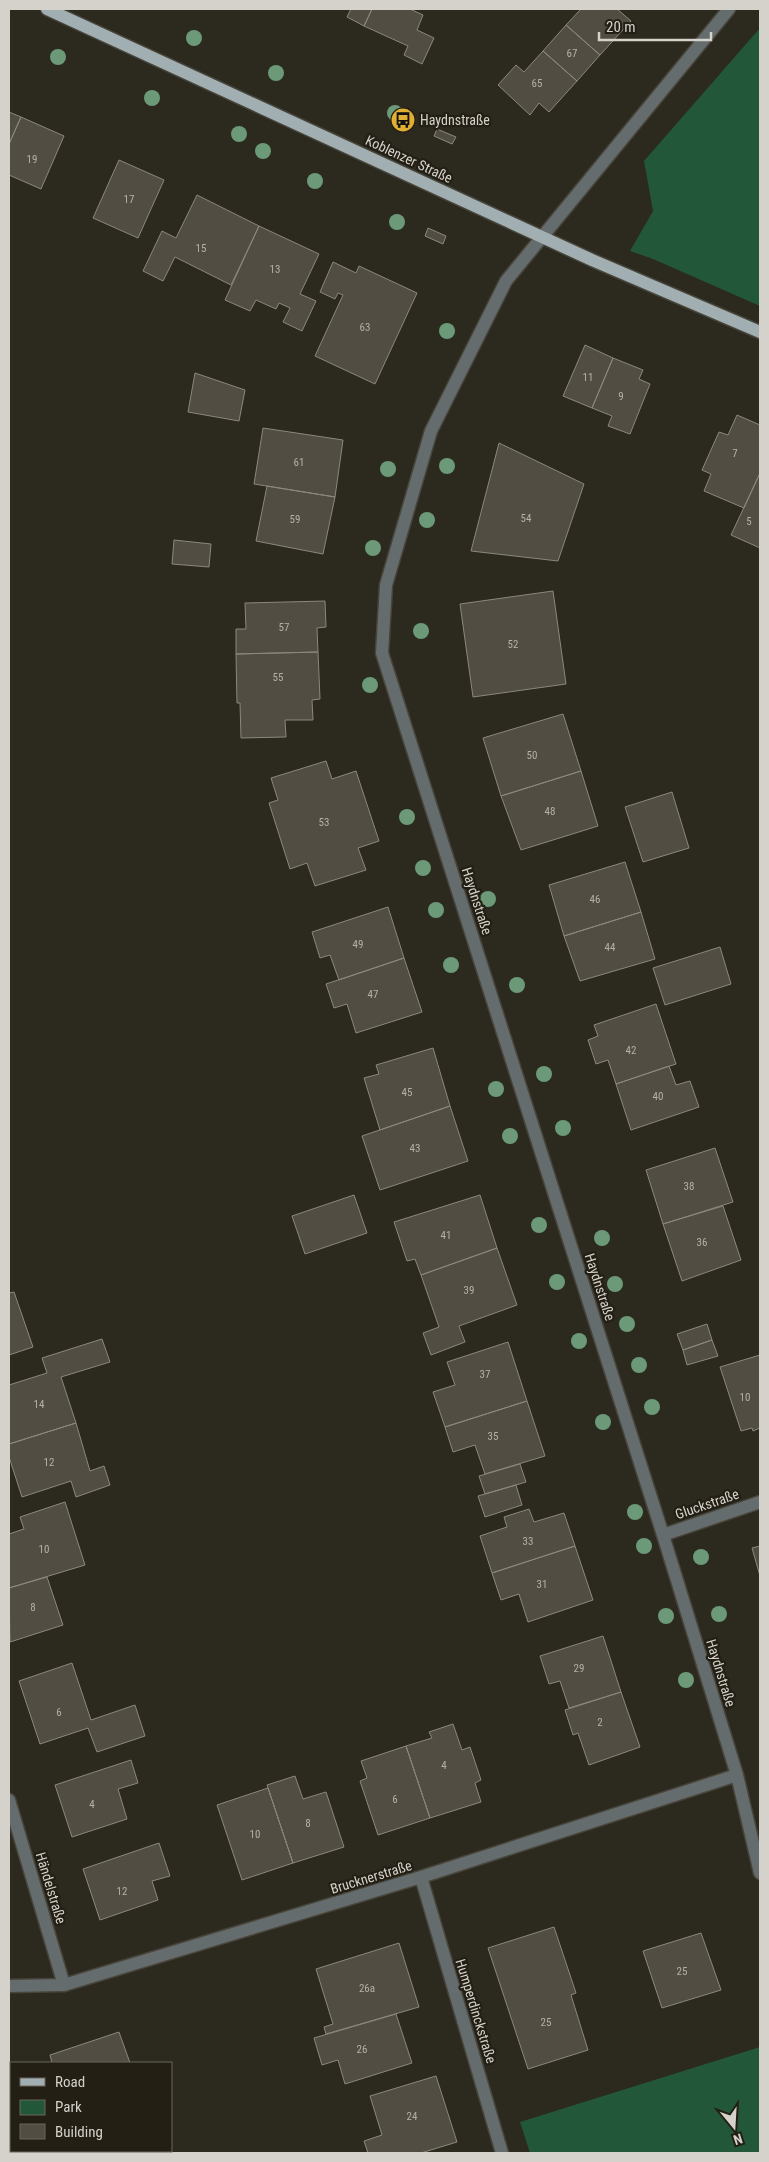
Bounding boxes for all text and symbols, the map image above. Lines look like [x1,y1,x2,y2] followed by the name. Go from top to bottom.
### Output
[599,10,712,42] scale bar
[606,18,636,36] text: 20 m
[567,47,577,60] house number: 67
[532,77,542,90] house number: 65
[390,107,416,133] bus stop icon: Haydnstraße
[420,112,490,128] place label: Haydnstraße
[363,132,455,186] street label: Koblenzer Straße
[27,153,37,166] house number: 19
[124,193,134,206] house number: 17
[196,242,206,255] house number: 15
[270,263,280,276] house number: 13
[360,321,370,334] house number: 63
[583,371,593,384] house number: 11
[618,390,624,403] house number: 9
[732,447,738,460] house number: 7
[294,456,304,469] house number: 61
[521,512,532,525] house number: 54
[290,513,300,526] house number: 59
[746,515,752,528] house number: 5
[279,621,289,634] house number: 57
[508,638,518,651] house number: 52
[273,671,283,684] house number: 55
[527,749,537,762] house number: 50
[545,805,555,818] house number: 48
[319,816,329,829] house number: 53
[459,865,496,937] street label: Haydnstraße
[590,893,600,906] house number: 46
[353,938,363,951] house number: 49
[605,941,616,954] house number: 44
[368,988,378,1001] house number: 47
[626,1044,636,1057] house number: 42
[402,1086,412,1099] house number: 45
[653,1090,663,1103] house number: 40
[410,1142,420,1155] house number: 43
[684,1180,694,1193] house number: 38
[441,1229,451,1242] house number: 41
[697,1236,707,1249] house number: 36
[582,1251,619,1323] street label: Haydnstraße
[464,1284,474,1297] house number: 39
[480,1368,490,1381] house number: 37
[740,1391,750,1404] house number: 10
[34,1398,45,1411] house number: 14
[488,1430,498,1443] house number: 35
[44,1456,54,1469] house number: 12
[673,1486,741,1522] street label: Gluckstraße
[523,1535,533,1548] house number: 33
[39,1543,49,1556] house number: 10
[537,1578,547,1591] house number: 31
[30,1601,36,1614] house number: 8
[703,1637,739,1709] street label: Haydnstraße
[574,1662,584,1675] house number: 29
[56,1706,62,1719] house number: 6
[597,1716,603,1729] house number: 2
[441,1759,447,1772] house number: 4
[392,1793,398,1806] house number: 6
[89,1798,95,1811] house number: 4
[305,1817,311,1830] house number: 8
[250,1828,260,1841] house number: 10
[33,1850,70,1926] street label: Händelstraße
[328,1857,414,1897] street label: Brucknerstraße
[117,1885,127,1898] house number: 12
[453,1957,500,2066] street label: Humperdinckstraße
[677,1965,687,1978] house number: 25
[359,1982,375,1995] house number: 26a
[541,2016,551,2029] house number: 25
[357,2043,367,2056] house number: 26
[10,2062,172,2152] legend
[55,2073,85,2091] text: Road
[55,2098,82,2116] text: Park
[709,2102,759,2152] north arrow
[407,2110,418,2123] house number: 24
[55,2123,103,2141] text: Building
[731,2130,745,2148] text: N

